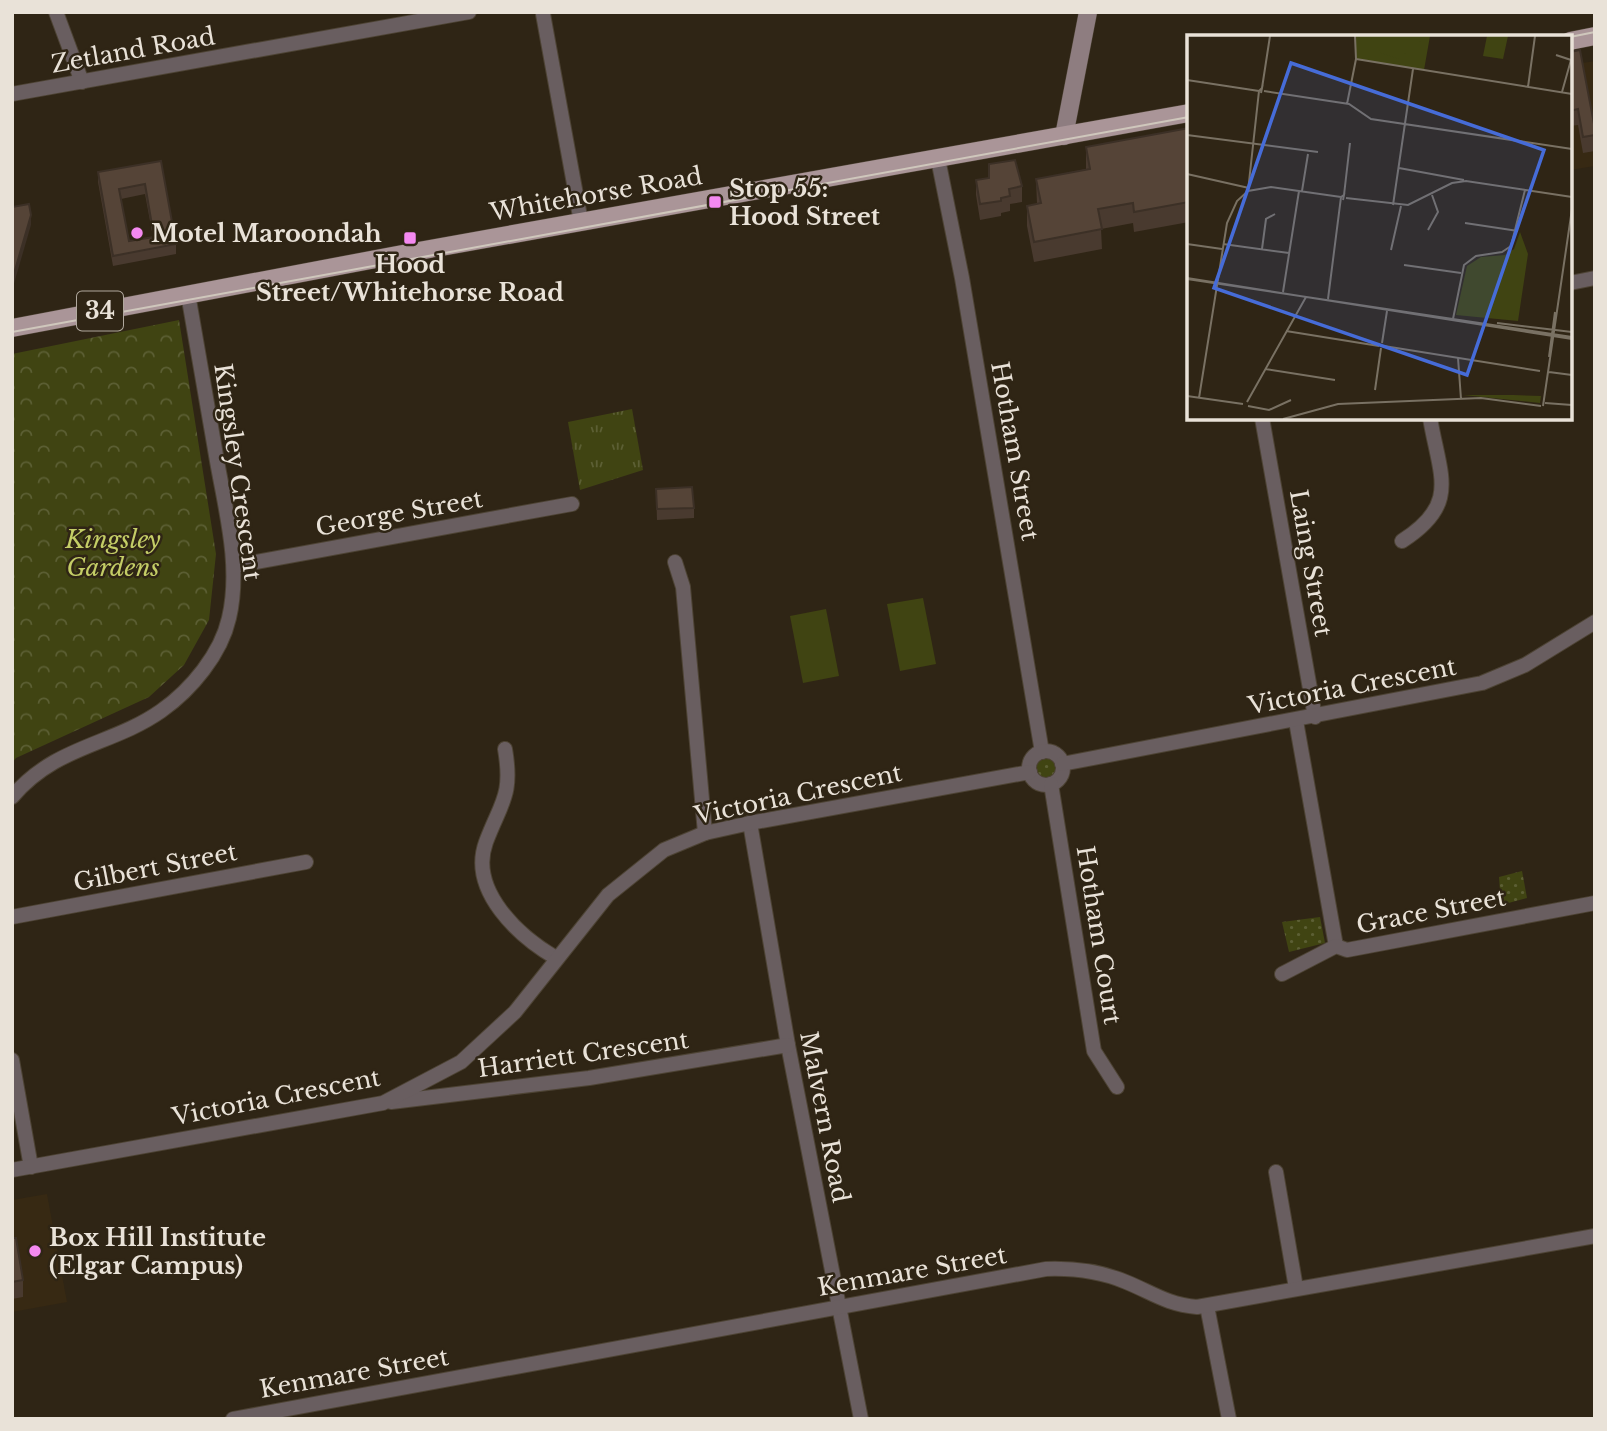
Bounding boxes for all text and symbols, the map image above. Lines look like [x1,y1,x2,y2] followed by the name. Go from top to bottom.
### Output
[49,21,217,79] street label: Zetland Road
[1187,35,1572,420] inset map
[486,161,705,227] street label: Whitehorse Road
[729,174,881,231] place label: Stop 55: Hood Street
[707,194,723,210] marker: Stop 55: Hood Street
[151,219,382,248] place label: Motel Maroondah
[129,225,145,241] marker: Motel Maroondah
[402,230,418,246] marker: Hood Street/Whitehorse Road
[256,250,564,307] place label: Hood Street/Whitehorse Road
[77,292,123,330] road number: 34
[985,359,1045,543] street label: Hotham Street
[208,362,268,582] street label: Kingsley Crescent
[313,484,485,542] street label: George Street
[1284,487,1338,639] street label: Laing Street
[64,525,161,582] park label: Kingsley Gardens
[1245,652,1458,721] street label: Victoria Crescent
[691,758,904,830] street label: Victoria Crescent
[71,837,239,897] street label: Gilbert Street
[1071,844,1127,1026] street label: Hotham Court
[1354,882,1508,940] street label: Grace Street
[476,1025,690,1083] street label: Harriett Crescent
[794,1029,856,1205] street label: Malvern Road
[169,1063,382,1132] street label: Victoria Crescent
[49,1223,266,1280] place label: Box Hill Institute (Elgar Campus)
[815,1240,1009,1302] street label: Kenmare Street
[27,1243,43,1259] marker: Box Hill Institute (Elgar Campus)
[257,1342,451,1404] street label: Kenmare Street

